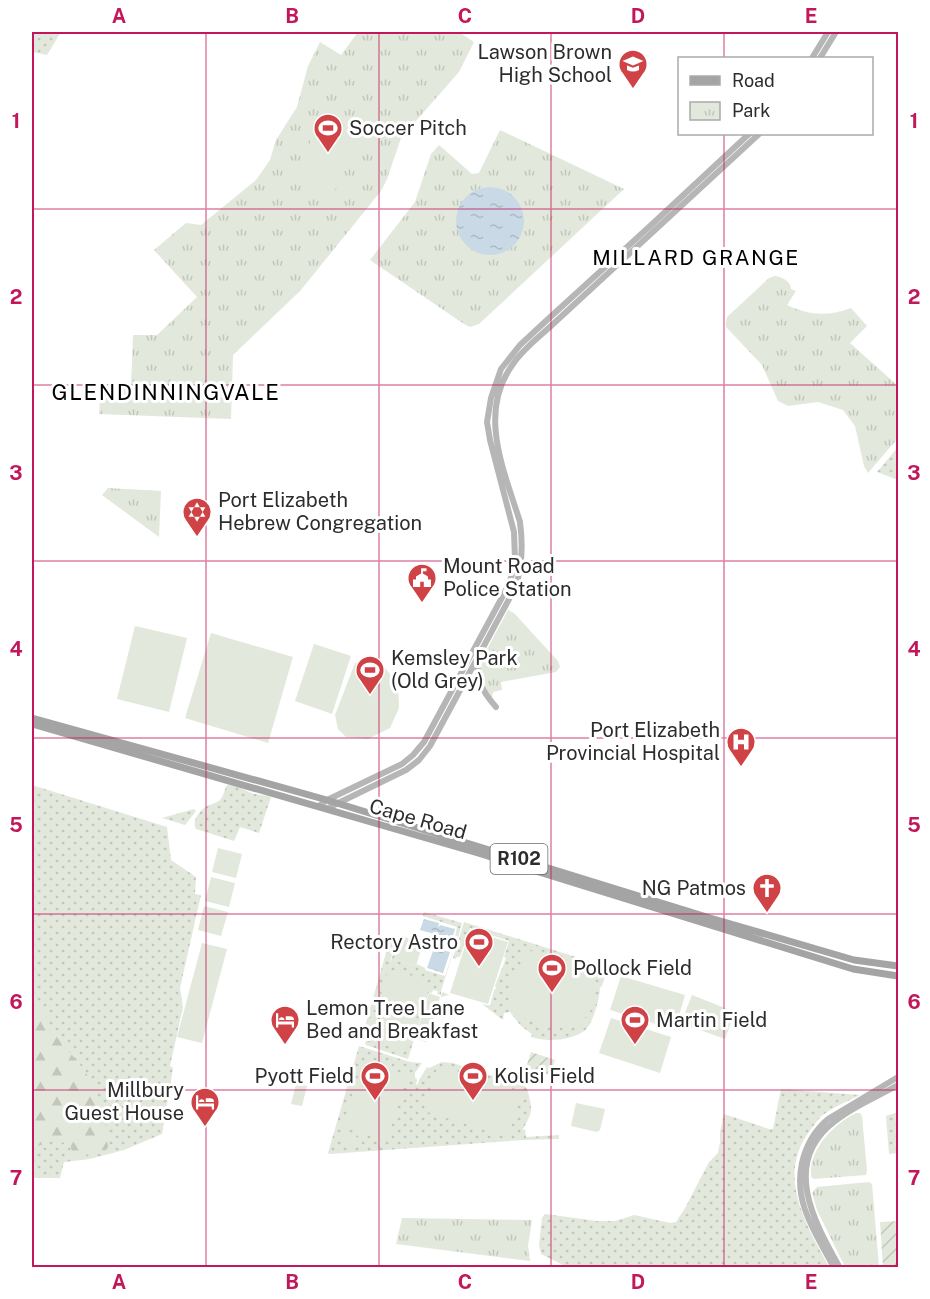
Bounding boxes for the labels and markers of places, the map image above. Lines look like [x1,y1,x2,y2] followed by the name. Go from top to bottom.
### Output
[477,40,612,87] place label: Lawson Brown High School
[617,48,649,90] school or university icon: Lawson Brown High School
[312,112,344,154] sports icon: Soccer Pitch
[349,116,467,140] place label: Soccer Pitch
[218,488,422,535] place label: Port Elizabeth Hebrew Congregation
[181,496,213,538] synagogue icon: Port Elizabeth Hebrew Congregation
[443,554,572,601] place label: Mount Road Police Station
[406,562,438,604] public building icon: Mount Road Police Station
[391,646,518,693] place label: Kemsley Park (Old Grey)
[354,654,386,696] sports icon: Kemsley Park (Old Grey)
[546,718,720,765] place label: Port Elizabeth Provincial Hospital
[725,726,757,768] hospital icon: Port Elizabeth Provincial Hospital
[751,872,783,914] church icon: NG Patmos
[642,876,746,900] place label: NG Patmos
[463,926,495,968] sports icon: Rectory Astro
[330,930,458,954] place label: Rectory Astro
[536,952,568,994] sports icon: Pollock Field
[573,956,692,980] place label: Pollock Field
[306,996,478,1043] place label: Lemon Tree Lane Bed and Breakfast
[269,1004,301,1046] hotel icon: Lemon Tree Lane Bed and Breakfast
[619,1004,651,1046] sports icon: Martin Field
[656,1008,767,1032] place label: Martin Field
[359,1060,391,1102] sports icon: Pyott Field
[457,1060,489,1102] sports icon: Kolisi Field
[254,1064,354,1088] place label: Pyott Field
[494,1064,595,1088] place label: Kolisi Field
[64,1078,184,1125] place label: Millbury Guest House
[189,1086,221,1128] hotel icon: Millbury Guest House

